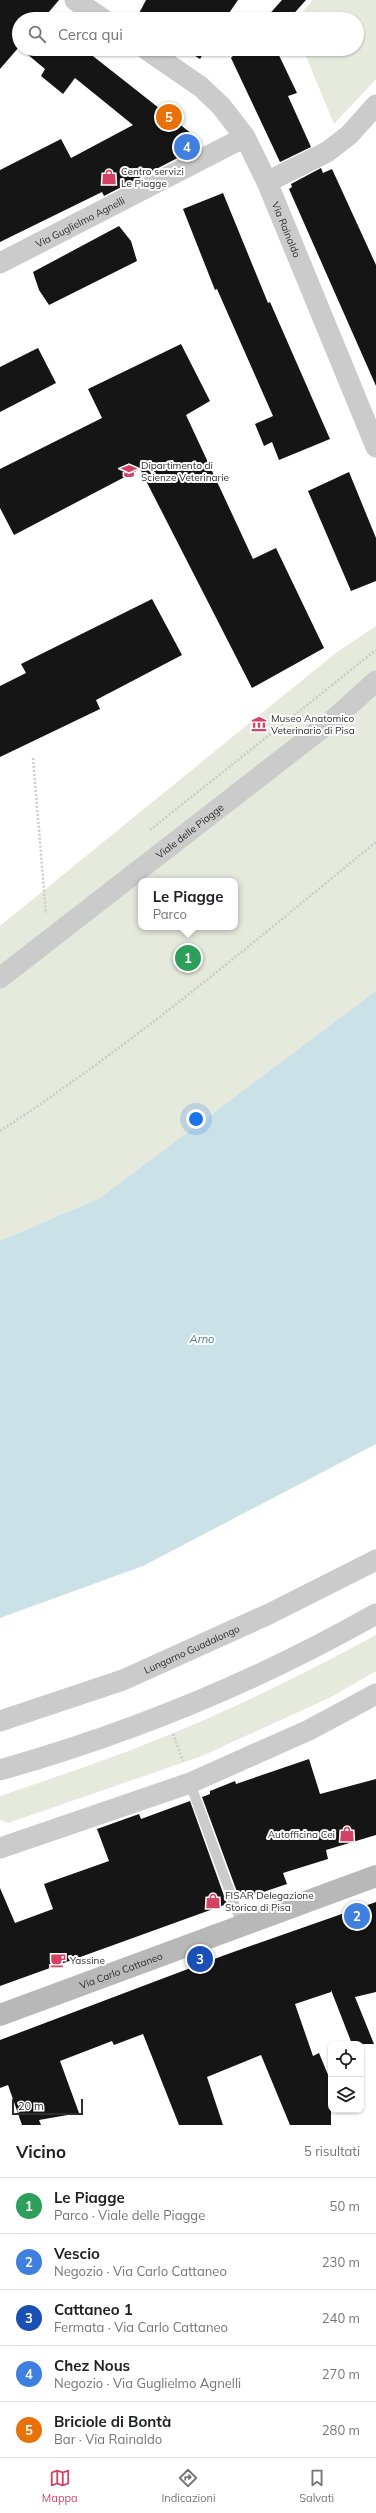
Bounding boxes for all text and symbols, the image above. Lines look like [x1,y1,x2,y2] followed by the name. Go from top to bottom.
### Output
[12,12,364,56] search box
[26,23,48,45] icon: search
[58,25,123,44] text: Cerca qui
[156,102,182,132] pin: 5
[174,132,200,162] pin: 4
[121,165,184,190] place label: Centro servizi Le Piagge
[100,168,118,186] shop icon: Centro servizi Le Piagge
[33,194,127,251] street label: Via Guglielmo Agnelli
[269,200,303,260] street label: Via Rainaldo
[141,459,229,484] place label: Dipartimento di Scienze Veterinarie
[120,462,138,480] school or university icon: Dipartimento di Scienze Veterinarie
[271,712,355,737] place label: Museo Anatomico Veterinario di Pisa
[250,715,268,733] museum icon: Museo Anatomico Veterinario di Pisa
[153,801,227,862] street label: Viale delle Piagge
[138,878,238,930] popup
[153,887,223,906] text: Le Piagge
[153,906,187,922] text: Parco
[175,943,201,973] pin: 1
[186,1109,206,1129] your location
[189,1332,214,1346] water label: Arno
[142,1622,242,1677] street label: Lungarno Guadalongo
[338,1825,356,1843] shop icon: Autofficina Cei
[268,1828,335,1841] place label: Autofficina Cei
[225,1889,314,1914] place label: FISAR Delegazione Storica di Pisa
[204,1892,222,1910] shop icon: FISAR Delegazione Storica di Pisa
[344,1901,370,1931] pin: 2
[187,1944,213,1974] pin: 3
[78,1949,165,1992] street label: Via Carlo Cattaneo
[49,1951,67,1969] cafe icon: Yassine
[69,1954,105,1967] place label: Yassine
[328,2041,364,2113] map controls
[328,2041,364,2077] button: locate
[328,2077,364,2113] button: layers
[12,2097,83,2116] scale bar
[18,2099,44,2113] text: 20 m
[16,2141,66,2162] text: Vicino
[304,2143,360,2159] text: 5 risultati
[54,2188,125,2207] text: Le Piagge
[25,2198,33,2214] text: 1
[330,2198,360,2214] text: 50 m
[54,2207,205,2223] text: Parco · Viale delle Piagge
[54,2244,100,2263] text: Vescio
[25,2254,33,2270] text: 2
[322,2254,360,2270] text: 230 m
[54,2263,227,2279] text: Negozio · Via Carlo Cattaneo
[54,2300,133,2319] text: Cattaneo 1
[25,2310,33,2326] text: 3
[322,2310,360,2326] text: 240 m
[54,2319,228,2335] text: Fermata · Via Carlo Cattaneo
[54,2356,130,2375] text: Chez Nous
[25,2366,33,2382] text: 4
[322,2366,360,2382] text: 270 m
[54,2375,241,2391] text: Negozio · Via Guglielmo Agnelli
[54,2412,171,2431] text: Briciole di Bontà
[25,2422,33,2438] text: 5
[322,2422,360,2438] text: 280 m
[54,2431,162,2447] text: Bar · Via Rainaldo
[42,2467,78,2505] tab: Mappa
[161,2467,216,2505] tab: Indicazioni
[299,2467,334,2505] tab: Salvati

